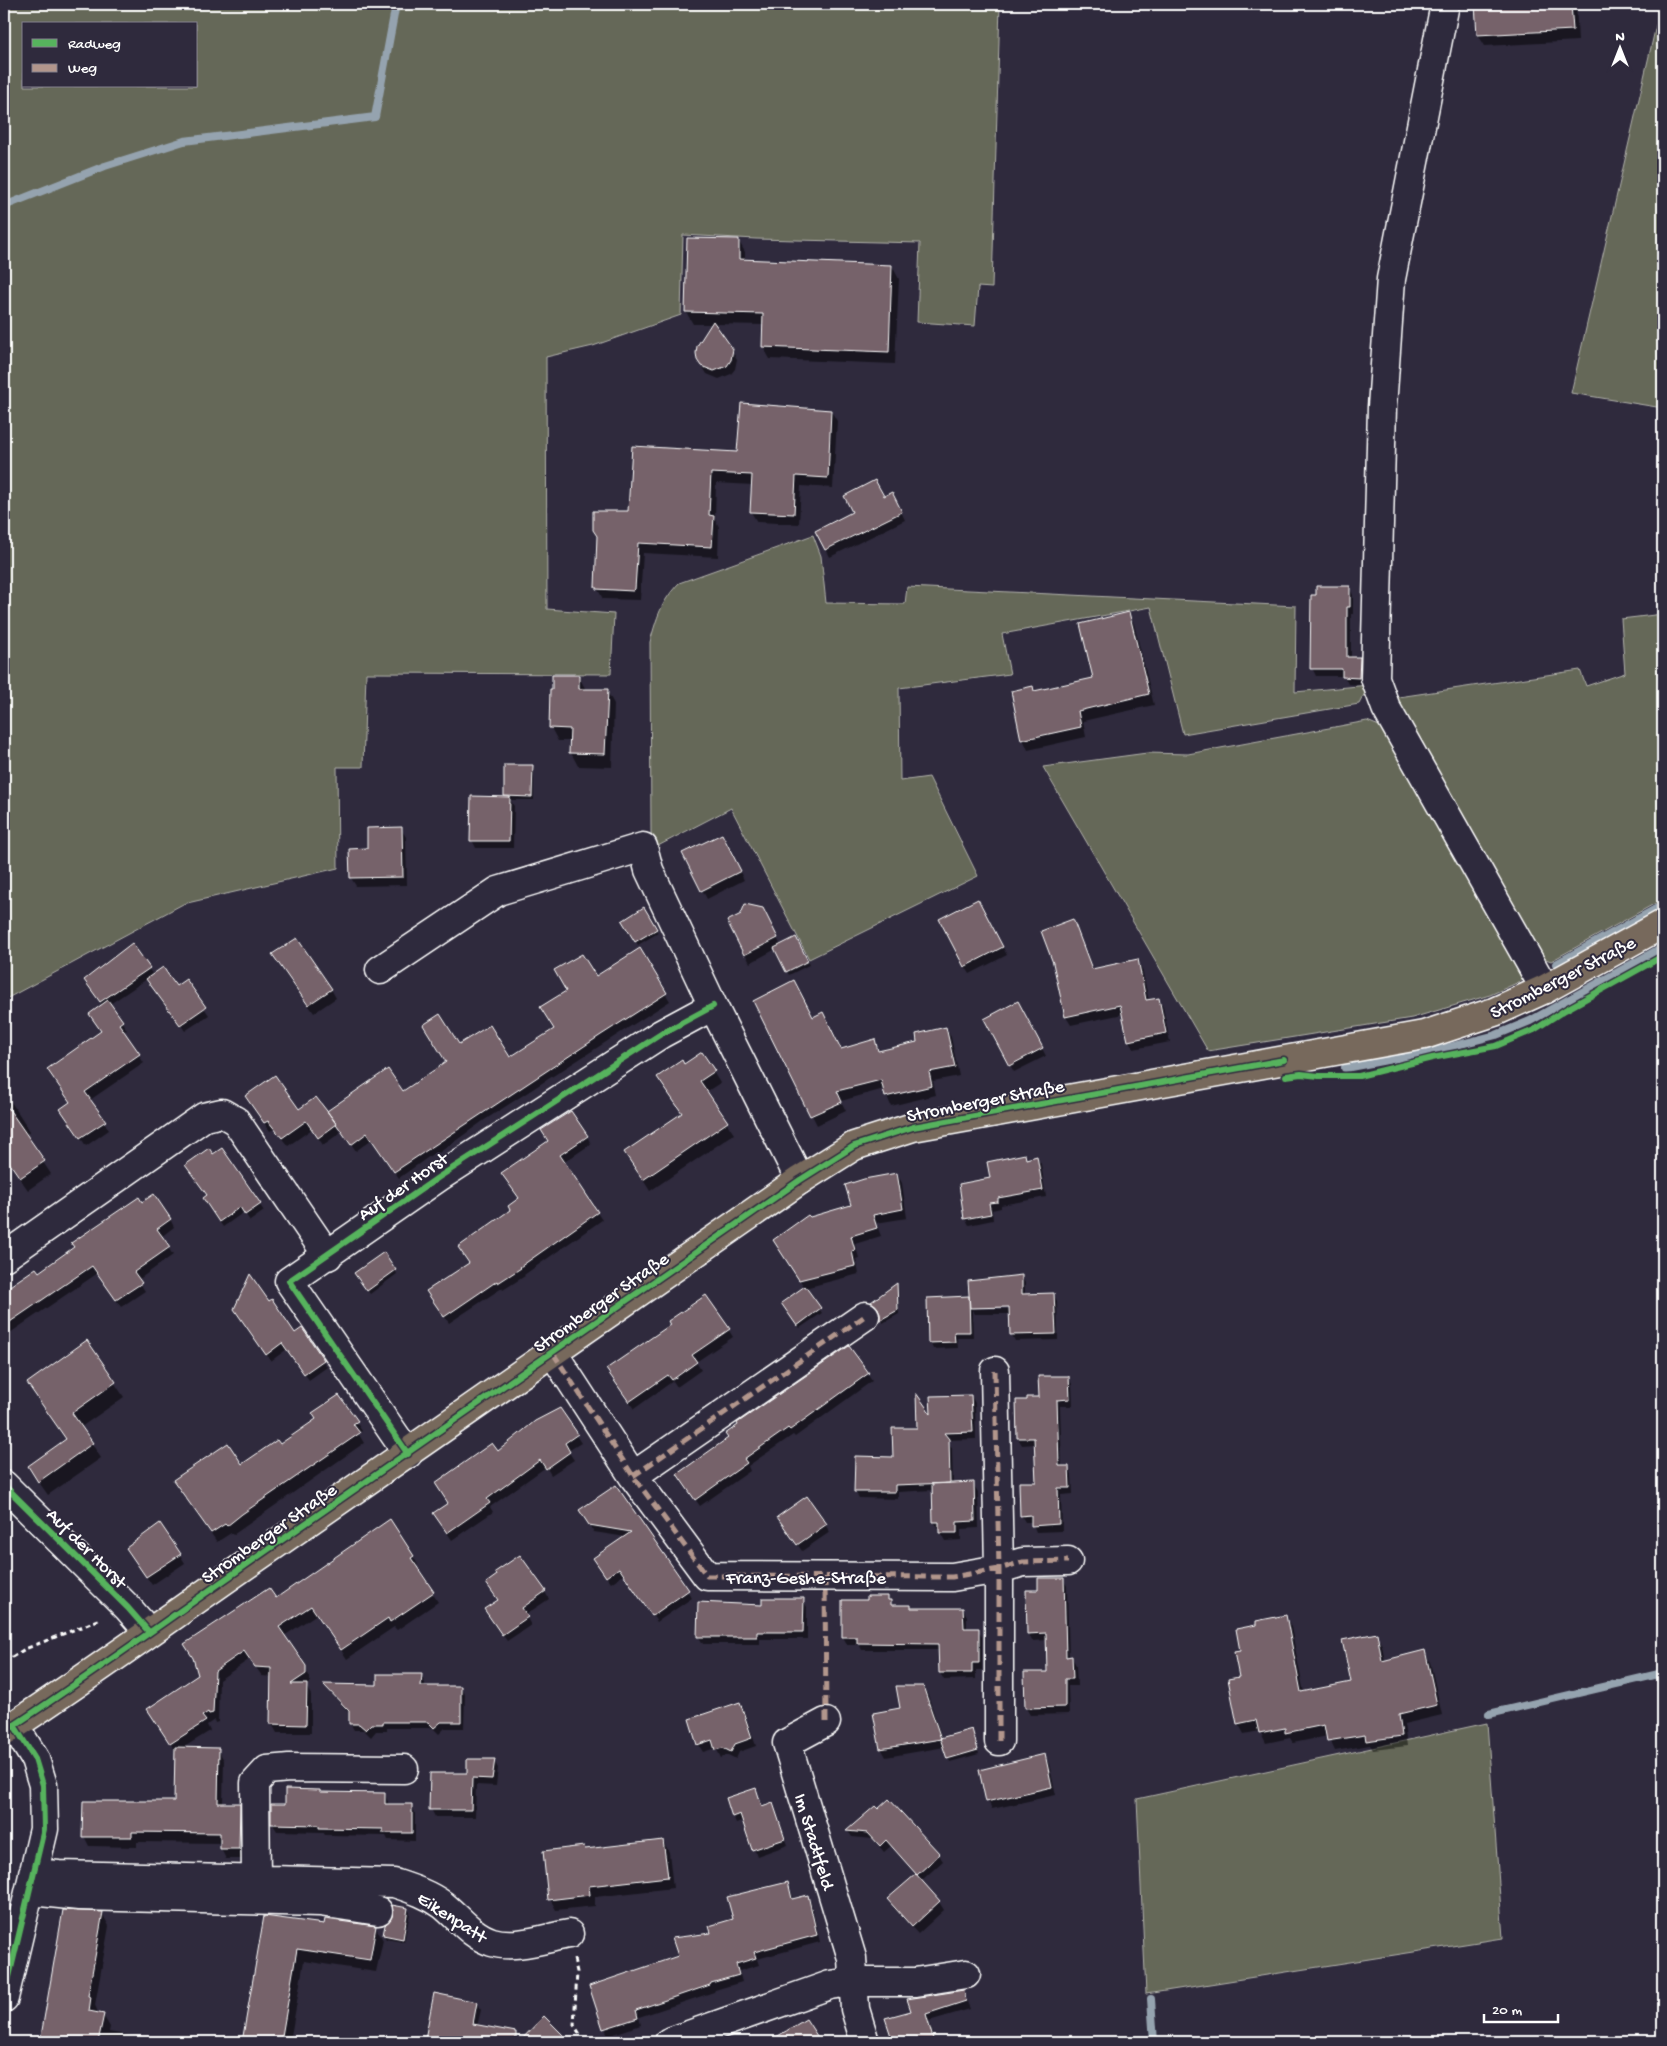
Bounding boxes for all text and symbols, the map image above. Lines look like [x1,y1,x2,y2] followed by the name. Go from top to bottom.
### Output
[22,22,198,88] legend
[1594,22,1644,72] north arrow
[1615,29,1625,46] text: N
[68,36,121,54] text: Radweg
[68,60,97,78] text: Weg
[1487,932,1640,1026] street label: Stromberger Straße
[905,1076,1067,1129] street label: Stromberger Straße
[354,1147,455,1227] street label: Auf der Horst
[530,1248,674,1359] street label: Stromberger Straße
[198,1479,342,1590] street label: Stromberger Straße
[40,1504,132,1596] street label: Auf der Horst
[725,1568,886,1591] street label: Franz-Geshe-Straße
[787,1791,839,1895] street label: Im Stadtfeld
[412,1888,492,1951] street label: Eikenpatt
[1484,1991,1558,2023] scale bar
[1492,2002,1522,2020] text: 20 m

